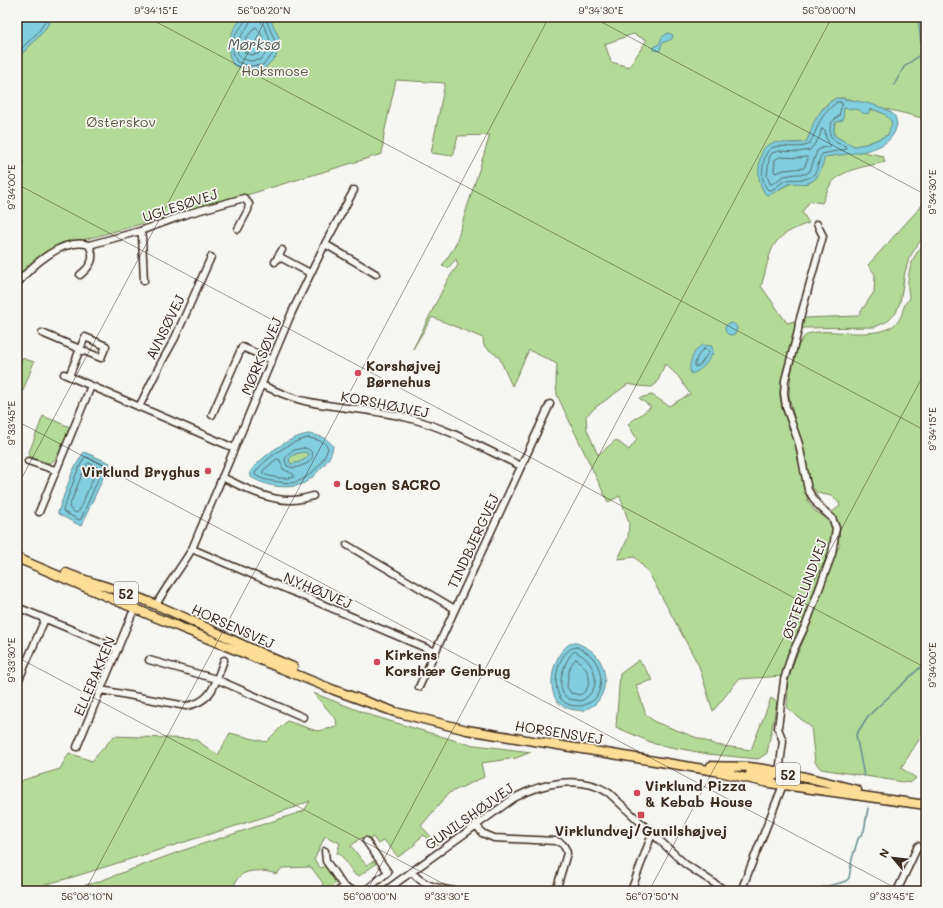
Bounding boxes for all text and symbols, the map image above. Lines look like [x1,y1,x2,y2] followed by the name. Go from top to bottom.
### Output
[134,3,178,17] text: 9°34'15"E
[238,3,290,17] text: 56°08'20"N
[579,3,624,17] text: 9°34'30"E
[802,3,856,17] text: 56°08'00"N
[228,34,280,54] water label: Mørksø
[241,61,309,80] park label: Hoksmose
[86,112,156,131] park label: Østerskov
[4,164,18,210] text: 9°34'00"E
[925,169,939,215] text: 9°34'30"E
[140,184,220,226] street label: UGLESØVEJ
[141,291,189,363] street label: AVNSØVEJ
[236,314,286,398] street label: MØRKSØVEJ
[366,356,441,391] place label: Korshøjvej Børnehus
[353,368,363,378] marker: Korshøjvej Børnehus
[339,386,431,422] street label: KORSHØJVEJ
[4,400,18,445] text: 9°33'45"E
[925,407,939,451] text: 9°34'15"E
[82,462,200,481] place label: Virklund Bryghus
[203,466,213,476] marker: Virklund Bryghus
[345,475,441,494] place label: Logen SACRO
[332,479,342,489] marker: Logen SACRO
[443,490,503,591] street label: TINDBJERGVEJ
[777,536,831,642] street label: ØSTERLUNDVEJ
[281,567,355,613] street label: NYHØJVEJ
[114,582,138,604] road number: 52
[189,599,278,653] street label: HORSENSVEJ
[69,633,119,719] street label: ELLEBAKKEN
[4,637,18,682] text: 9°33'30"E
[925,642,939,688] text: 9°34'00"E
[385,645,510,680] place label: Kirkens Korshær Genbrug
[372,657,382,667] marker: Kirkens Korshær Genbrug
[514,716,605,748] street label: HORSENSVEJ
[776,763,800,785] road number: 52
[645,776,753,811] place label: Virklund Pizza & Kebab House
[421,778,517,854] street label: GUNILSHØJVEJ
[632,788,642,798] marker: Virklund Pizza & Kebab House
[636,810,646,820] marker: Virklundvej/Gunilshøjvej
[555,821,727,840] place label: Virklundvej/Gunilshøjvej
[873,838,913,878] north arrow
[875,846,892,860] text: N
[61,889,113,903] text: 56°08'10"N
[343,889,397,903] text: 56°08'00"N
[425,889,470,903] text: 9°33'30"E
[626,889,678,903] text: 56°07'50"N
[870,889,915,903] text: 9°33'45"E

